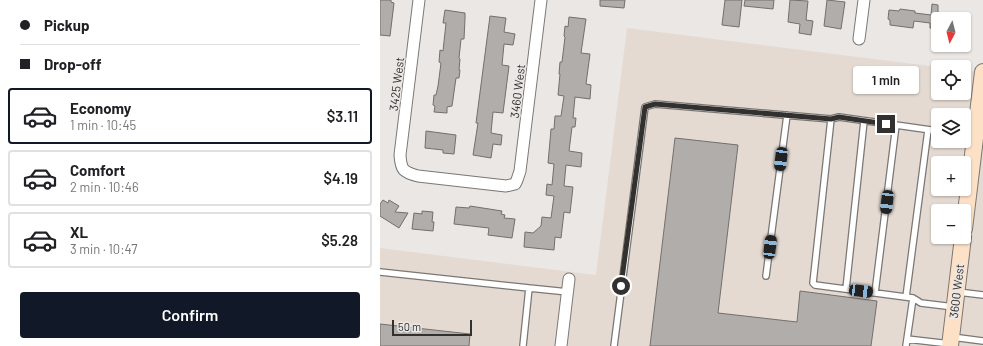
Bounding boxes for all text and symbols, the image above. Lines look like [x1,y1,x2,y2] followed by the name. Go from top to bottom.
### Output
[931,12,971,52] north arrow
[931,12,971,244] map controls
[44,16,90,34] text: Pickup
[44,55,102,73] text: Drop-off
[386,56,406,112] street label: 3425 West
[931,60,971,100] button: locate
[507,63,527,119] street label: 3460 West
[853,66,919,94] callout: 1 min
[872,72,900,88] text: 1 min
[22,98,58,134] icon: car
[70,99,131,117] text: Economy
[327,107,358,125] text: $3.11
[931,108,971,148] button: layers
[877,115,895,133] route end
[70,117,136,133] text: 1 min · 10:45
[774,146,788,172] car
[931,156,971,196] button: +
[22,160,58,196] icon: car
[70,161,125,179] text: Comfort
[323,169,358,187] text: $4.19
[70,179,139,195] text: 2 min · 10:46
[880,189,894,215] car
[931,204,971,244] button: −
[22,222,58,258] icon: car
[70,223,88,241] text: XL
[321,231,358,249] text: $5.28
[763,234,777,260] car
[70,241,138,257] text: 3 min · 10:47
[946,263,966,319] street label: 3600 West
[612,277,630,295] route start
[848,284,874,298] car
[20,292,360,338] button: Confirm
[392,318,472,337] scale bar
[398,320,421,333] text: 50 m

